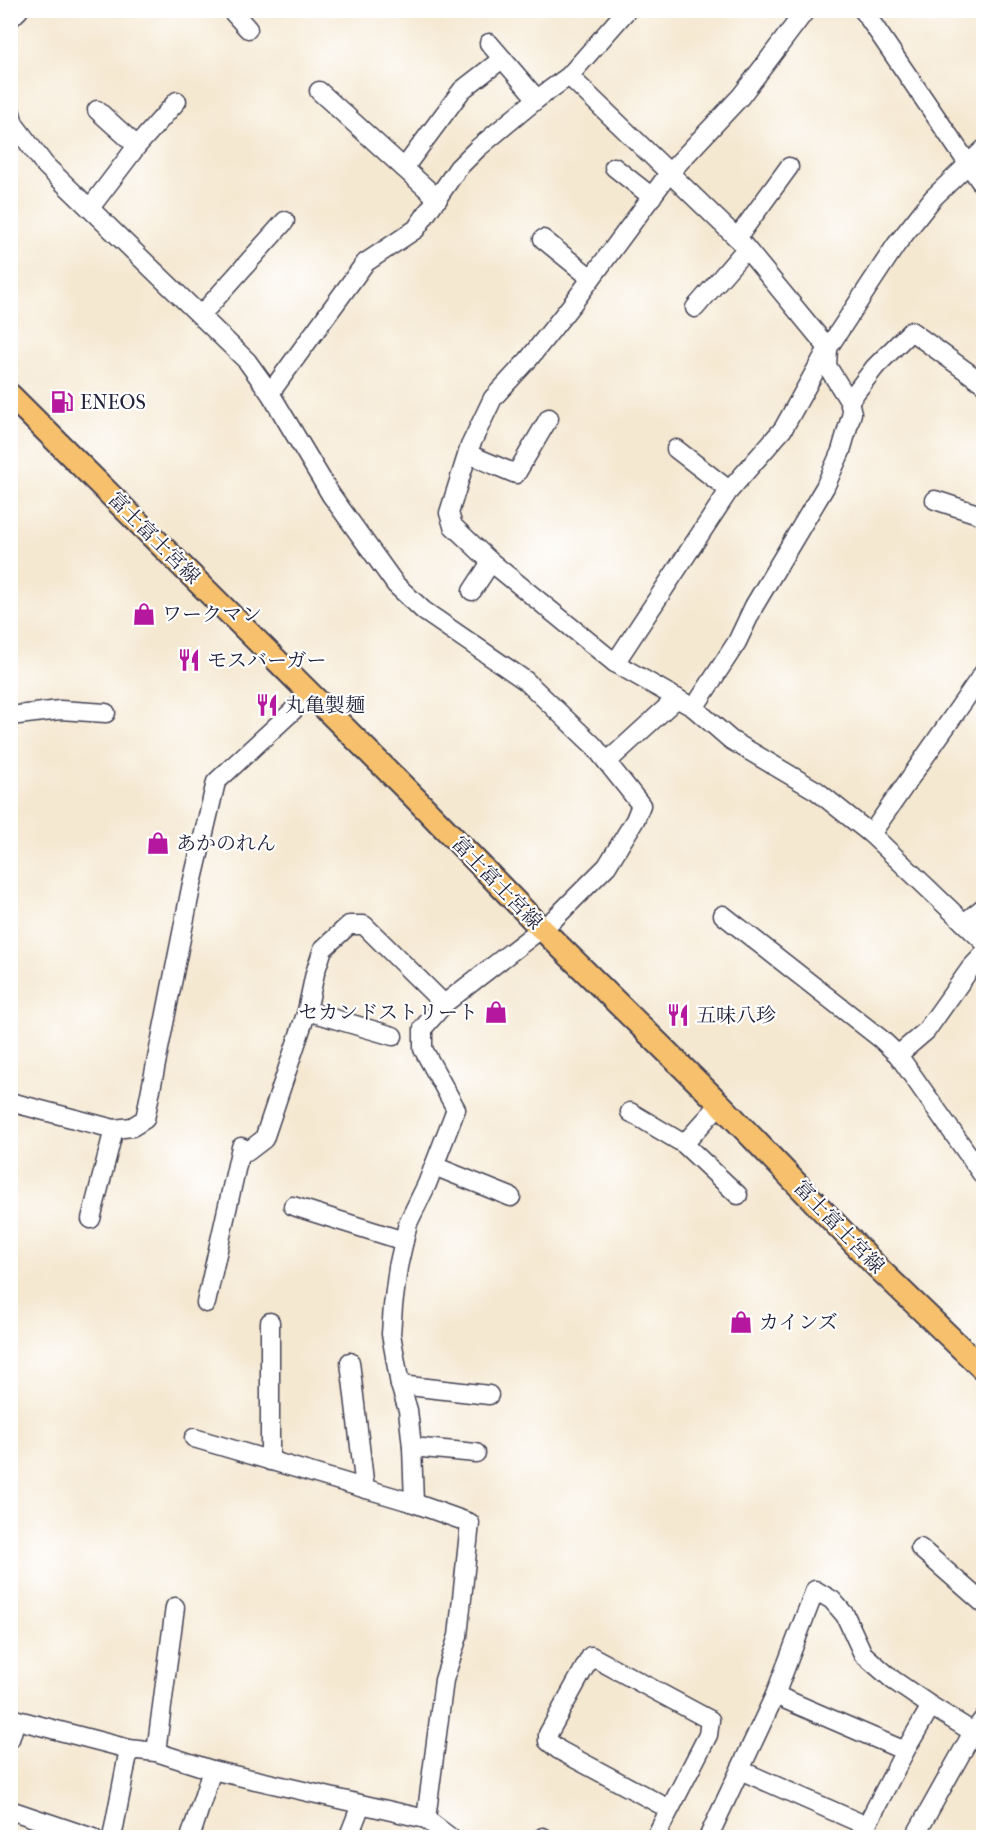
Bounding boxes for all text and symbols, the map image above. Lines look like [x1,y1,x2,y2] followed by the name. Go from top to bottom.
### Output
[49,389,75,415] fuel station icon: ENEOS
[80,391,146,414] place label: ENEOS
[103,487,205,589] street label: 富士富士宮線
[131,601,157,627] shop icon: ワークマン
[162,603,262,626] place label: ワークマン
[176,647,202,673] restaurant icon: モスバーガー
[207,649,327,672] place label: モスバーガー
[254,692,280,718] restaurant icon: 丸亀製麺
[285,694,365,717] place label: 丸亀製麺
[145,830,171,856] shop icon: あかのれん
[176,832,276,855] place label: あかのれん
[447,832,547,934] street label: 富士富士宮線
[483,999,509,1025] shop icon: セカンドストリート
[298,1001,478,1024] place label: セカンドストリート
[665,1002,691,1028] restaurant icon: 五味八珍
[696,1004,776,1027] place label: 五味八珍
[789,1176,889,1278] street label: 富士富士宮線
[728,1309,754,1335] shop icon: カインズ
[759,1311,838,1334] place label: カインズ

